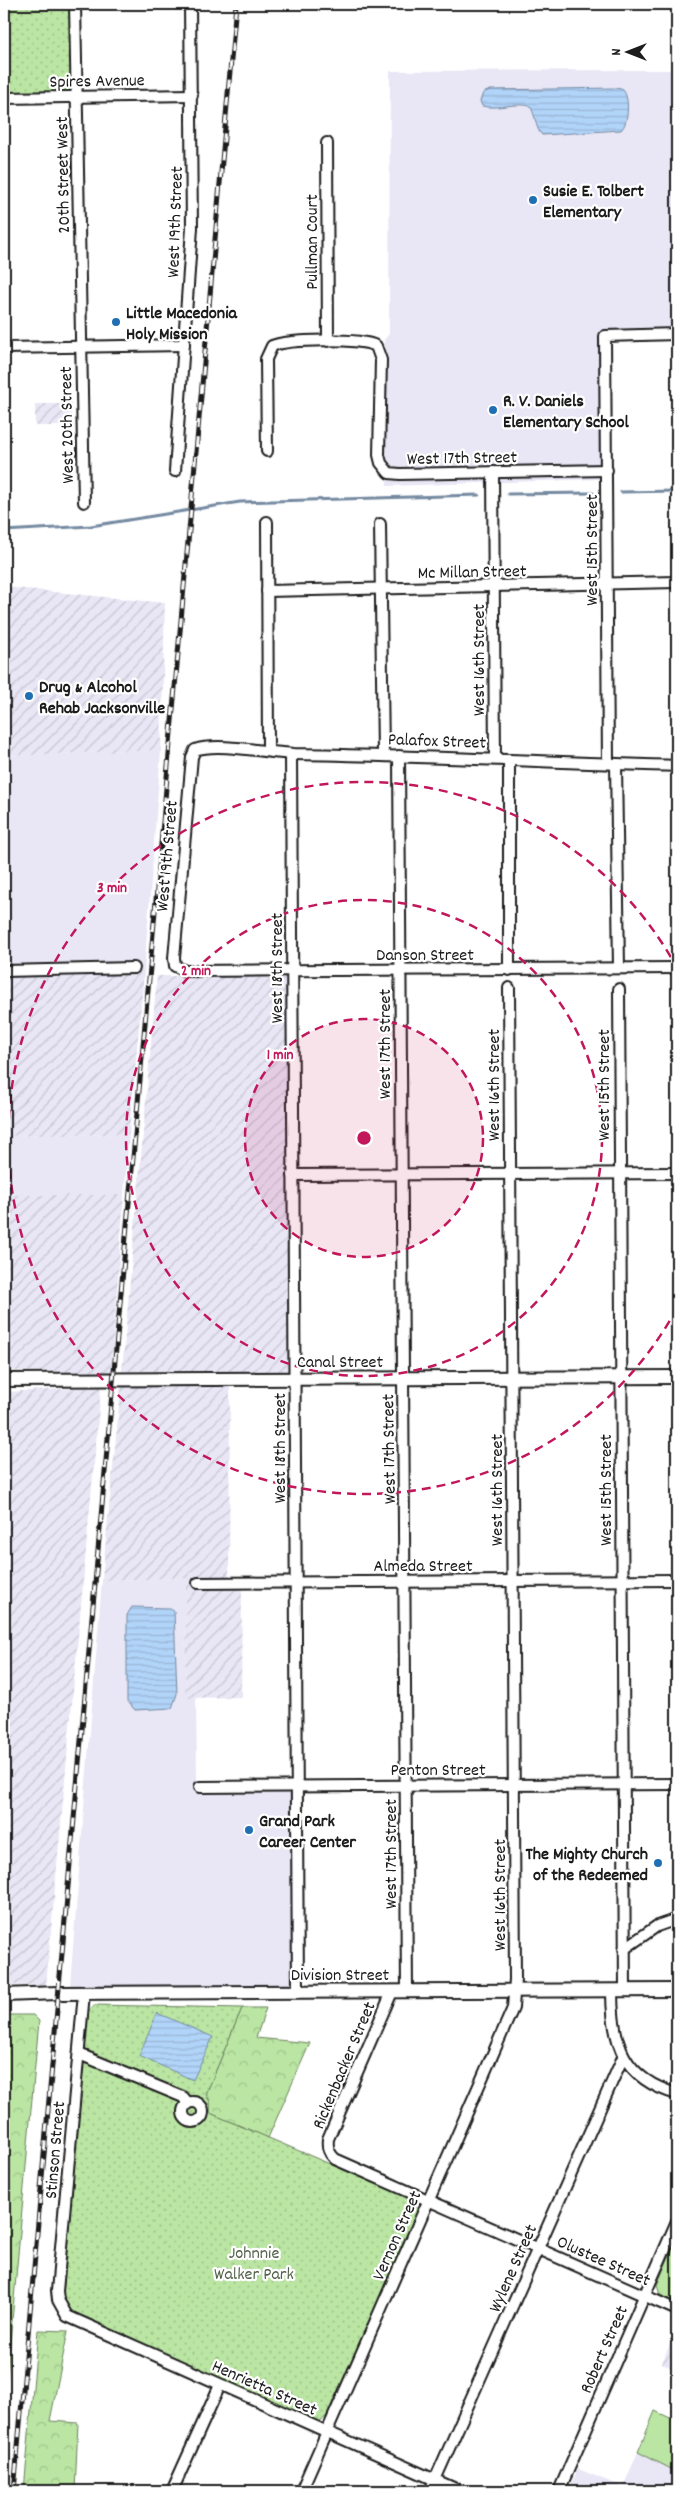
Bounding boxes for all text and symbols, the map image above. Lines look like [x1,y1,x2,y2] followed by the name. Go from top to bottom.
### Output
[604,28,654,78] north arrow
[607,48,627,55] text: N
[49,69,145,96] street label: Spires Avenue
[51,116,78,234] street label: 20th Street West
[162,166,191,278] street label: West 19th Street
[543,180,644,226] place label: Susie E. Tolbert Elementary
[301,194,326,290] street label: Pullman Court
[527,194,539,206] marker: Susie E. Tolbert Elementary
[126,302,237,348] place label: Little Macedonia Holy Mission
[110,316,122,328] marker: Little Macedonia Holy Mission
[55,366,82,484] street label: West 20th Street
[503,390,630,436] place label: R. V. Daniels Elementary School
[487,404,499,416] marker: R. V. Daniels Elementary School
[407,446,518,473] street label: West 17th Street
[581,494,606,606] street label: West 15th Street
[417,560,527,587] street label: Mc Millan Street
[468,604,493,716] street label: West 16th Street
[39,676,165,722] place label: Drug & Alcohol Rehab Jacksonville
[23,690,35,702] marker: Drug & Alcohol Rehab Jacksonville
[387,728,487,757] street label: Palafox Street
[151,799,186,913] street label: West 19th Street
[97,878,127,900] text: 3 min
[266,912,291,1023] street label: West 18th Street
[376,944,474,969] street label: Danson Street
[181,961,211,983] text: 2 min
[374,989,399,1099] street label: West 17th Street
[483,1029,508,1141] street label: West 16th Street
[593,1029,618,1141] street label: West 15th Street
[267,1045,293,1067] text: 1 min
[355,1129,373,1147] centre of rings
[297,1351,383,1376] street label: Canal Street
[269,1392,294,1503] street label: West 18th Street
[377,1393,404,1504] street label: West 17th Street
[486,1434,511,1546] street label: West 16th Street
[595,1434,620,1546] street label: West 15th Street
[373,1555,473,1580] street label: Almeda Street
[390,1759,486,1784] street label: Penton Street
[380,1799,405,1909] street label: West 17th Street
[259,1810,356,1856] place label: Grand Park Career Center
[243,1824,255,1836] marker: Grand Park Career Center
[489,1839,514,1951] street label: West 16th Street
[525,1843,648,1889] place label: The Mighty Church of the Redeemed
[652,1857,664,1869] marker: The Mighty Church of the Redeemed
[291,1964,390,1989] street label: Division Street
[307,1998,384,2134] street label: Rickenbacker Street
[40,2100,73,2200] street label: Stinson Street
[367,2187,429,2285] street label: Vernon Street
[484,2221,545,2317] street label: Wylene Street
[552,2230,654,2294] street label: Olustee Street
[214,2242,294,2288] park label: Johnnie Walker Park
[575,2302,636,2398] street label: Robert Street
[207,2355,321,2424] street label: Henrietta Street

